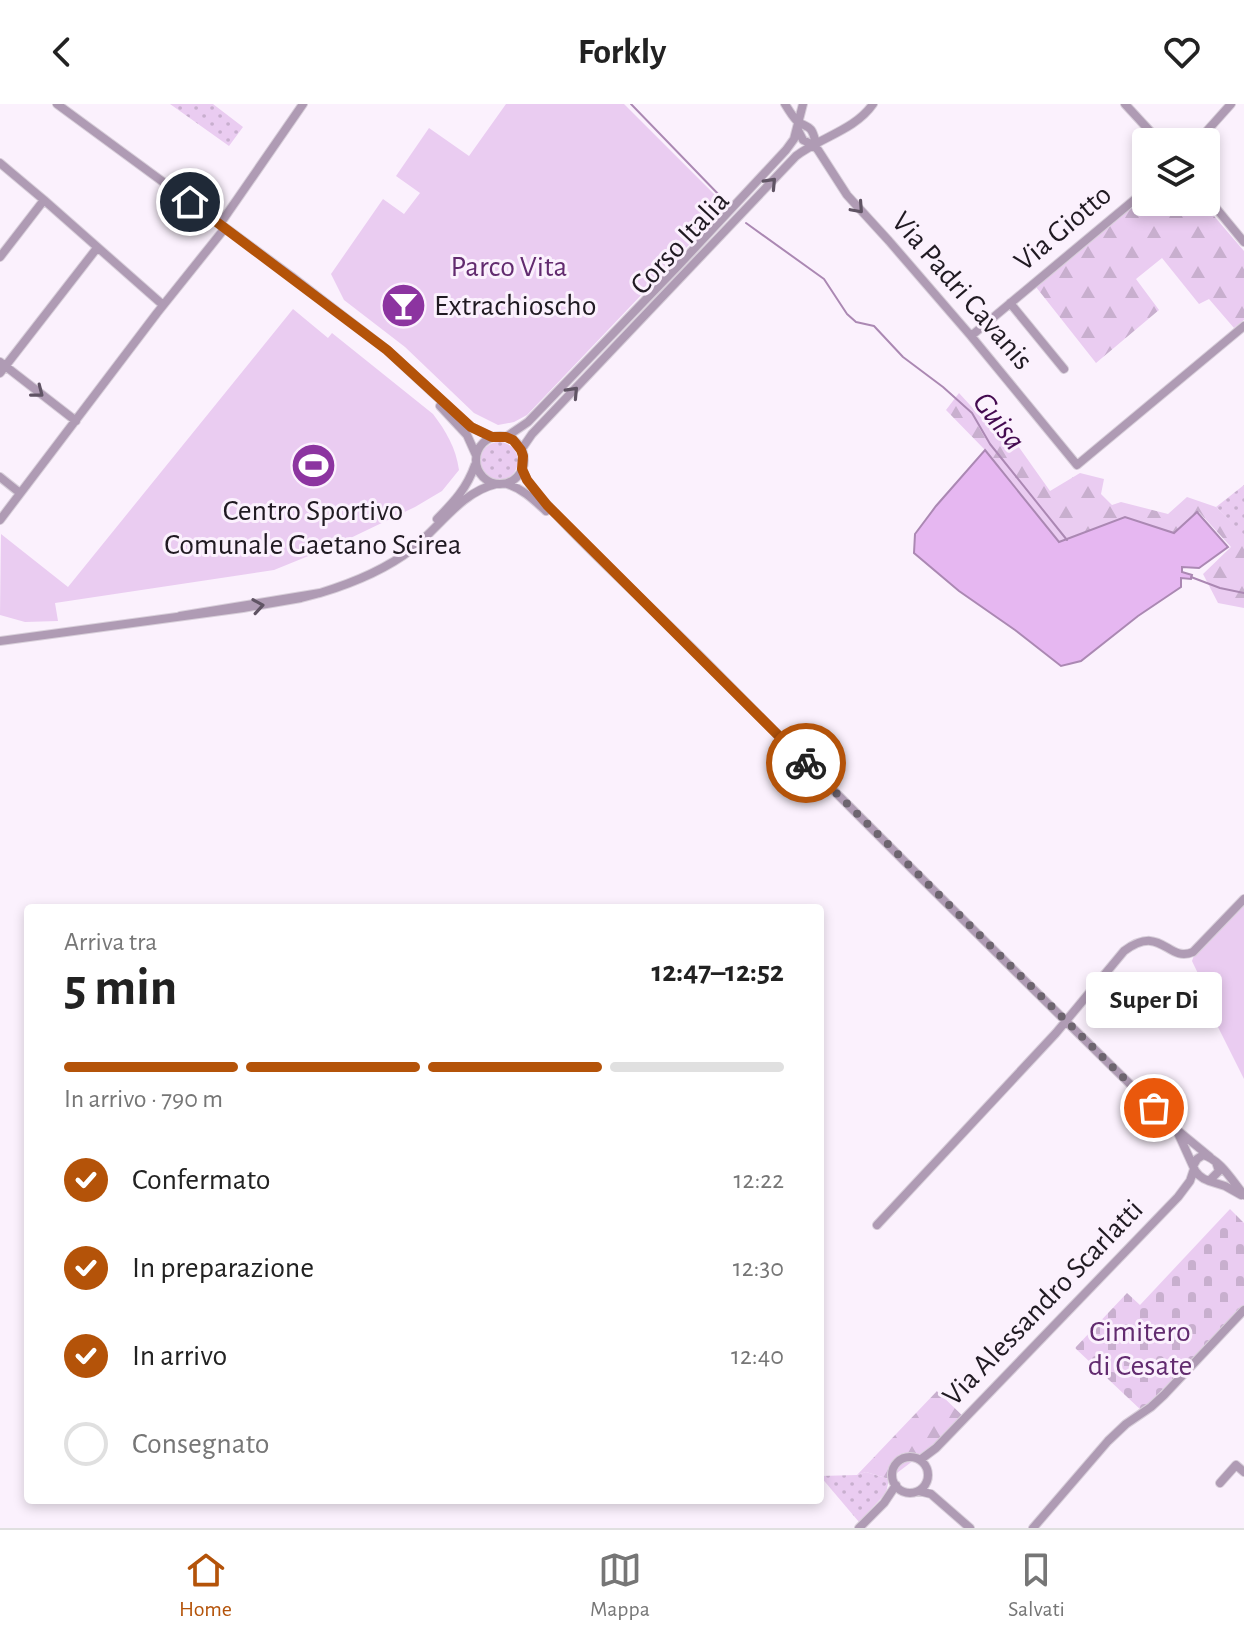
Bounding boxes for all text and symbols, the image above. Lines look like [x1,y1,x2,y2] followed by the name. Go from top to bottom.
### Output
[40,30,84,74] icon: back
[1160,30,1204,74] icon: heart
[578,34,666,70] text: Forkly
[1132,128,1220,216] map controls
[1132,128,1220,216] button: layers
[156,168,224,236] pin
[762,177,776,192] one-way arrow
[1009,179,1117,277] street label: Via Giotto
[168,180,212,224] icon: home
[625,185,735,301] street label: Corso Italia
[849,199,864,213] one-way arrow
[886,207,1038,375] street label: Via Padri Cavanis
[451,252,567,282] park label: Parco Vita
[379,282,427,330] bar icon: Extrachioscho
[434,291,596,321] place label: Extrachioscho
[29,382,44,396] one-way arrow
[967,386,1031,456] water label: Guisa
[564,387,578,401] one-way arrow
[289,441,337,489] sports icon: Centro Sportivo Comunale Gaetano Scirea
[164,496,462,560] place label: Centro Sportivo Comunale Gaetano Scirea
[251,598,264,615] one-way arrow
[766,723,846,803] courier
[784,741,828,785] icon: bike
[64,929,157,955] text: Arriva tra
[651,957,784,987] text: 12:47–12:52
[64,962,177,1014] text: 5 min
[1086,972,1222,1028] callout: Super Di
[1109,987,1199,1013] text: Super Di
[1120,1074,1188,1142] pin
[64,1086,223,1112] text: In arrivo · 790 m
[1132,1086,1176,1130] icon: bag
[64,1158,108,1202] icon: check
[132,1165,270,1195] text: Confermato
[734,1167,784,1193] text: 12:22
[937,1194,1149,1412] street label: Via Alessandro Scarlatti
[64,1246,108,1290] icon: check
[132,1253,314,1283] text: In preparazione
[733,1255,784,1281] text: 12:30
[1088,1317,1192,1381] park label: Cimitero di Cesate
[64,1334,108,1378] icon: check
[132,1341,227,1371] text: In arrivo
[731,1343,784,1369] text: 12:40
[132,1429,269,1459] text: Consegnato
[179,1548,232,1622] tab: Home
[590,1548,650,1622] tab: Mappa
[1008,1548,1065,1622] tab: Salvati

